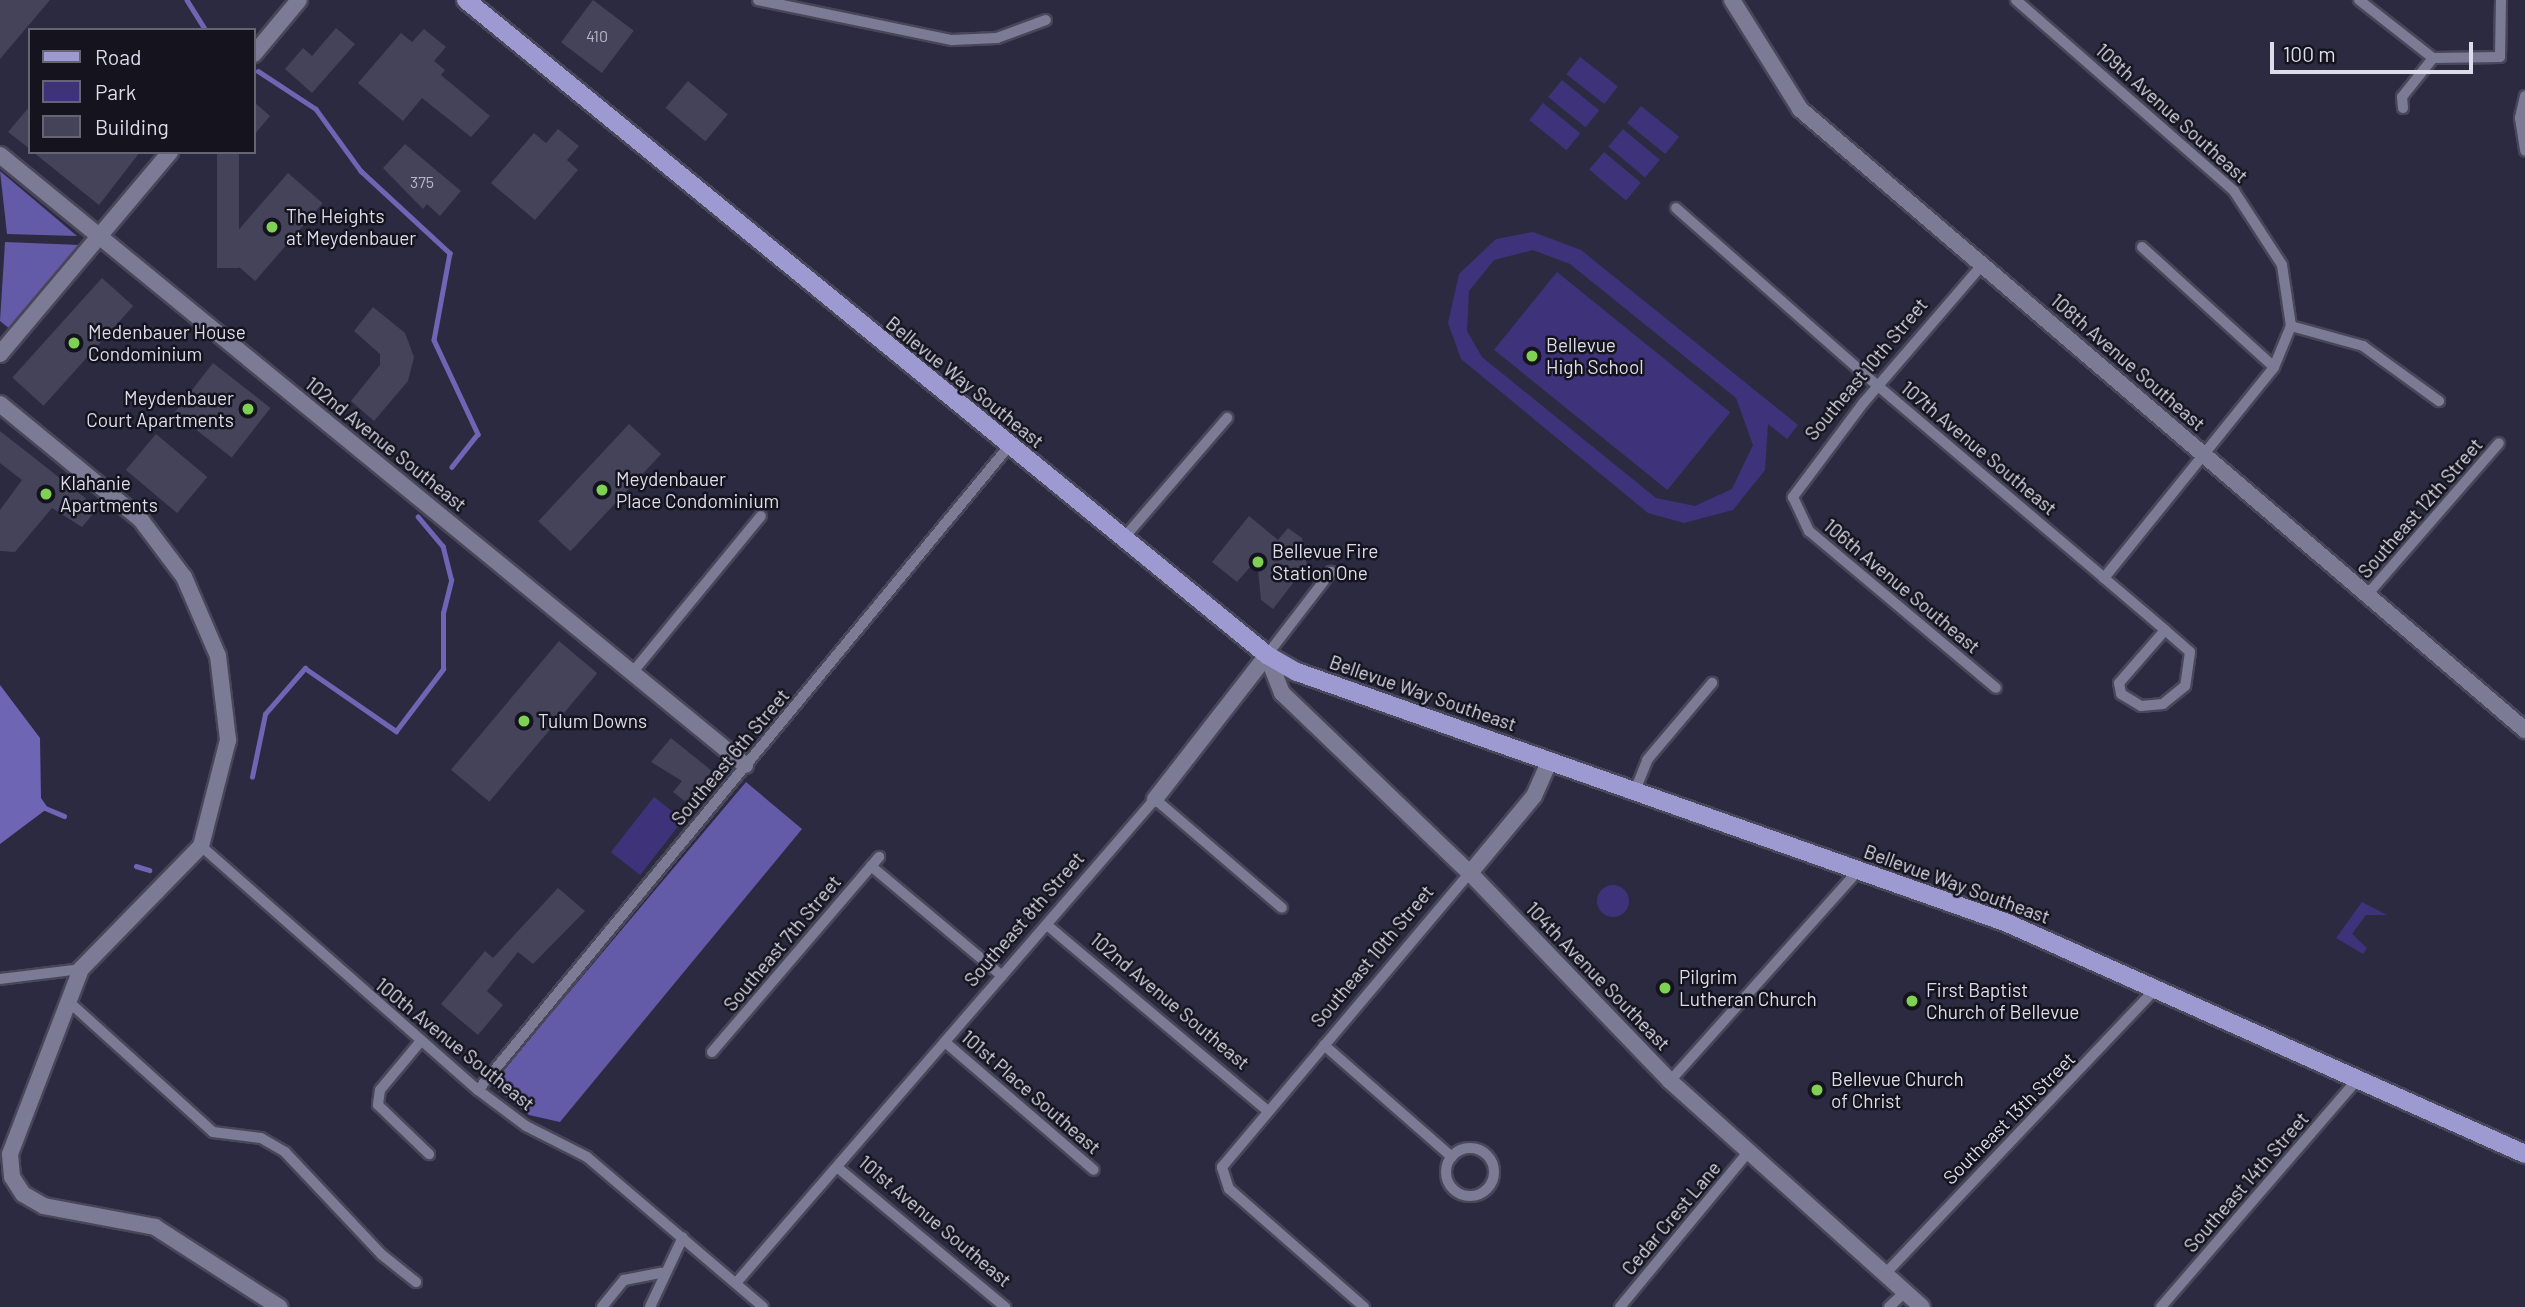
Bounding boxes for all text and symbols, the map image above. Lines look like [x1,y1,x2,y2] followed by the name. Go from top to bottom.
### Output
[586,26,608,46] house number: 410
[28,28,256,154] legend
[2273,28,2476,72] scale bar
[2091,39,2253,187] street label: 109th Avenue Southeast
[2283,41,2336,66] text: 100 m
[95,44,141,69] text: Road
[95,79,136,104] text: Park
[95,114,169,139] text: Building
[410,172,434,192] house number: 375
[286,205,416,249] place label: The Heights at Meydenbauer
[264,219,280,235] marker: The Heights at Meydenbauer
[2046,289,2210,435] street label: 108th Avenue Southeast
[1800,293,1932,445] street label: Southeast 10th Street
[882,311,1048,453] street label: Bellevue Way Southeast
[88,321,246,365] place label: Medenbauer House Condominium
[1546,334,1644,378] place label: Bellevue High School
[66,335,82,351] marker: Medenbauer House Condominium
[1524,348,1540,364] marker: Bellevue High School
[301,372,471,516] street label: 102nd Avenue Southeast
[1897,376,2061,520] street label: 107th Avenue Southeast
[86,387,234,431] place label: Meydenbauer Court Apartments
[240,401,256,417] marker: Meydenbauer Court Apartments
[2353,433,2487,583] street label: Southeast 12th Street
[616,468,779,512] place label: Meydenbauer Place Condominium
[60,472,158,516] place label: Klahanie Apartments
[594,482,610,498] marker: Meydenbauer Place Condominium
[38,486,54,502] marker: Klahanie Apartments
[1819,514,1985,658] street label: 106th Avenue Southeast
[1272,540,1378,584] place label: Bellevue Fire Station One
[1250,554,1266,570] marker: Bellevue Fire Station One
[1327,650,1519,736] street label: Bellevue Way Southeast
[666,684,794,830] street label: Southeast 6th Street
[538,710,647,732] place label: Tulum Downs
[516,713,532,729] marker: Tulum Downs
[1861,840,2053,928] street label: Bellevue Way Southeast
[959,847,1089,991] street label: Southeast 8th Street
[719,871,845,1015] street label: Southeast 7th Street
[1306,880,1438,1032] street label: Southeast 10th Street
[1521,897,1675,1055] street label: 104th Avenue Southeast
[1086,928,1254,1074] street label: 102nd Avenue Southeast
[1679,966,1817,1010] place label: Pilgrim Lutheran Church
[371,973,539,1115] street label: 100th Avenue Southeast
[1926,979,2080,1023] place label: First Baptist Church of Bellevue
[1657,980,1673,996] marker: Pilgrim Lutheran Church
[1904,993,1920,1009] marker: First Baptist Church of Bellevue
[957,1025,1105,1159] street label: 101st Place Southeast
[1938,1047,2080,1189] street label: Southeast 13th Street
[1831,1068,1964,1112] place label: Bellevue Church of Christ
[1809,1082,1825,1098] marker: Bellevue Church of Christ
[2179,1107,2313,1257] street label: Southeast 14th Street
[854,1151,1016,1291] street label: 101st Avenue Southeast
[1617,1157,1725,1279] street label: Cedar Crest Lane

